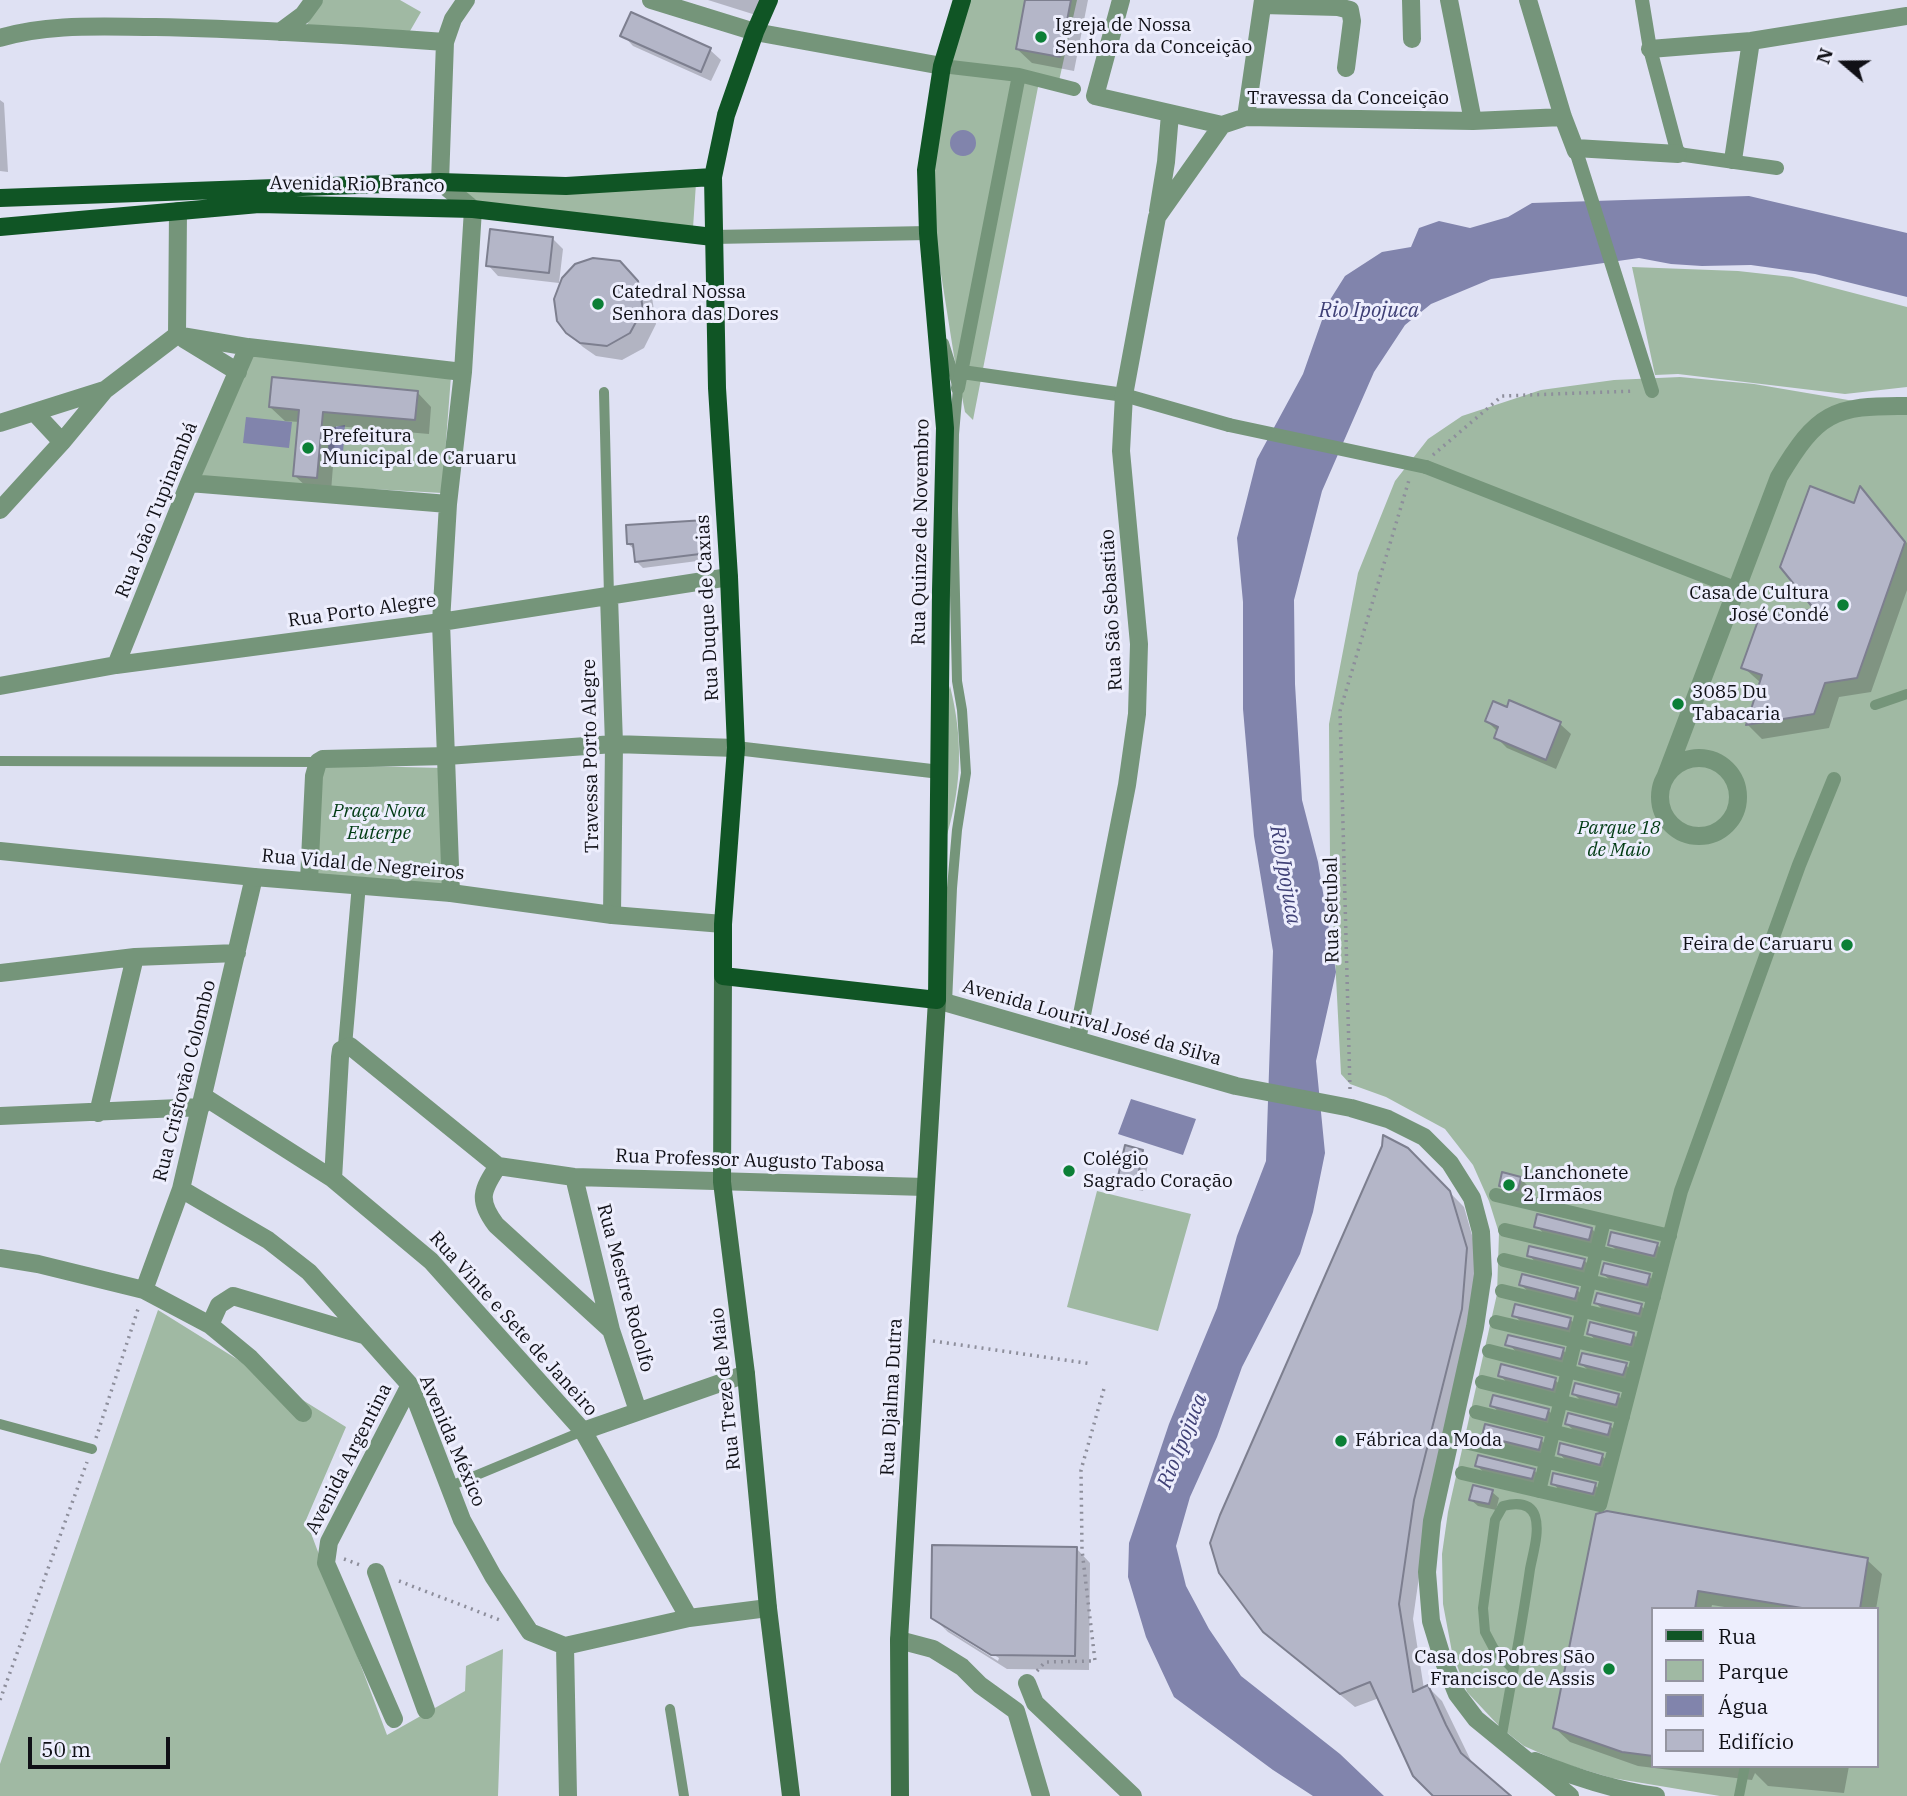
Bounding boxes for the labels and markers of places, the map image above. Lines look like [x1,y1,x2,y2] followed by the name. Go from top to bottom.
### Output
[1055,15,1252,59] place label: Igreja de Nossa Senhora da Conceição
[1033,29,1049,45] marker: Igreja de Nossa Senhora da Conceição
[612,282,779,326] place label: Catedral Nossa Senhora das Dores
[590,296,606,312] marker: Catedral Nossa Senhora das Dores
[322,426,517,470] place label: Prefeitura Municipal de Caruaru
[300,440,316,456] marker: Prefeitura Municipal de Caruaru
[1689,583,1829,627] place label: Casa de Cultura José Condé
[1835,597,1851,613] marker: Casa de Cultura José Condé
[1692,682,1781,726] place label: 3085 Du Tabacaria
[1670,696,1686,712] marker: 3085 Du Tabacaria
[1682,934,1833,956] place label: Feira de Caruaru
[1839,937,1855,953] marker: Feira de Caruaru
[1083,1149,1233,1193] place label: Colégio Sagrado Coração
[1061,1163,1077,1179] marker: Colégio Sagrado Coração
[1523,1163,1628,1207] place label: Lanchonete 2 Irmãos
[1501,1177,1517,1193] marker: Lanchonete 2 Irmãos
[1355,1430,1502,1452] place label: Fábrica da Moda
[1333,1433,1349,1449] marker: Fábrica da Moda
[1414,1647,1595,1691] place label: Casa dos Pobres São Francisco de Assis
[1601,1661,1617,1677] marker: Casa dos Pobres São Francisco de Assis

